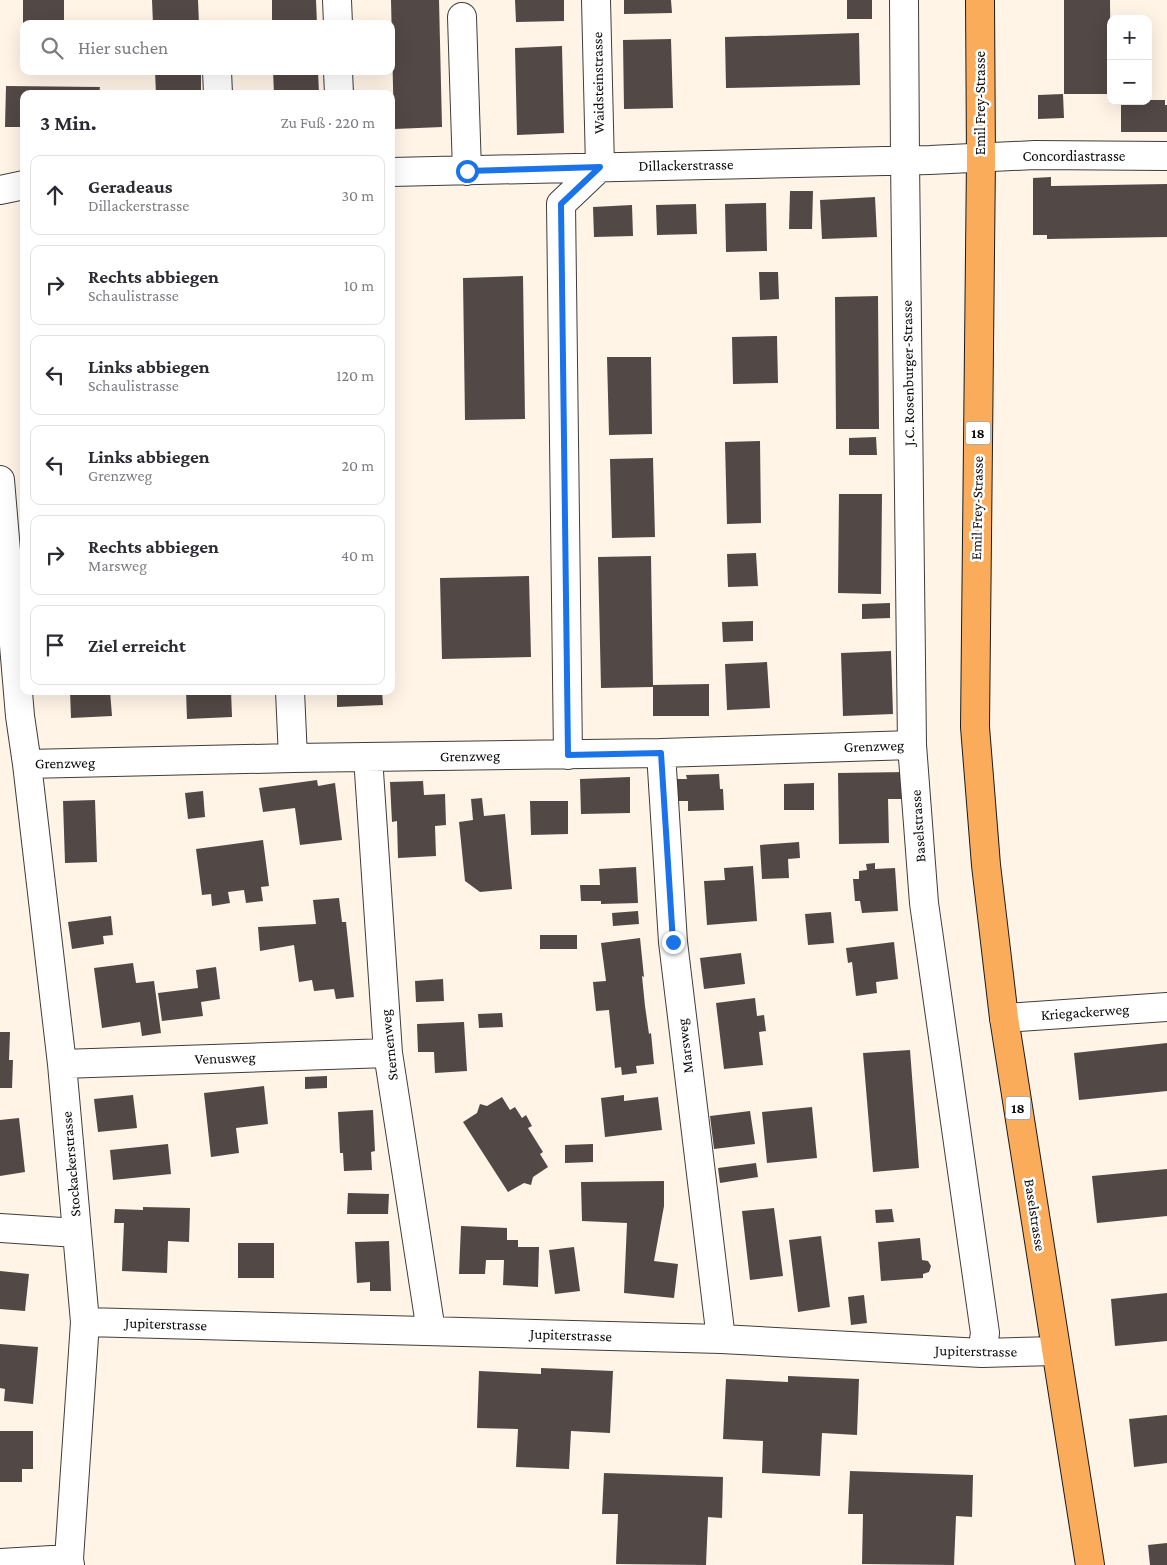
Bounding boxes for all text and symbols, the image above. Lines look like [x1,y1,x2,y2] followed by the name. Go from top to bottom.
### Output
[1107,15,1152,105] map controls
[1107,15,1152,60] button: +
[20,20,395,75] search box
[589,31,607,134] street label: Waidsteinstrasse
[38,34,66,62] icon: search
[78,37,168,58] text: Hier suchen
[972,50,989,155] street label: Emil Frey-Strasse
[1107,60,1152,105] button: −
[40,111,97,135] text: 3 Min.
[280,114,375,131] text: Zu Fuß · 220 m
[1023,148,1126,164] street label: Concordiastrasse
[638,156,734,174] street label: Dillackerstrasse
[456,160,479,183] route start
[88,176,173,197] text: Geradeaus
[41,181,69,209] icon: ahead
[342,187,374,204] text: 30 m
[88,197,189,214] text: Dillackerstrasse
[88,266,219,287] text: Rechts abbiegen
[41,271,69,299] icon: right
[344,277,374,294] text: 10 m
[88,287,179,304] text: Schaulistrasse
[899,299,918,448] street label: J.C. Rosenburger-Strasse
[88,356,210,377] text: Links abbiegen
[41,361,69,389] icon: left
[336,367,374,384] text: 120 m
[88,377,179,394] text: Schaulistrasse
[966,422,990,444] road number: 18
[88,446,210,467] text: Links abbiegen
[41,451,69,479] icon: left
[968,455,987,560] street label: Emil Frey-Strasse
[341,457,374,474] text: 20 m
[88,467,152,484] text: Grenzweg
[88,536,219,557] text: Rechts abbiegen
[41,541,69,569] icon: right
[341,547,374,564] text: 40 m
[88,557,147,574] text: Marsweg
[41,631,69,659] icon: arrive
[88,635,186,656] text: Ziel erreicht
[844,737,904,756] street label: Grenzweg
[440,747,500,766] street label: Grenzweg
[35,754,95,773] street label: Grenzweg
[907,789,929,863] street label: Baselstrasse
[662,931,685,954] route end
[1040,1001,1130,1024] street label: Kriegackerweg
[377,1009,402,1081] street label: Sternenweg
[674,1018,697,1074] street label: Marsweg
[194,1049,256,1068] street label: Venusweg
[1006,1096,1030,1120] road number: 18
[58,1110,84,1217] street label: Stockackerstrasse
[1021,1178,1049,1253] street label: Baselstrasse
[123,1315,208,1334] street label: Jupiterstrasse
[528,1326,613,1345] street label: Jupiterstrasse
[933,1342,1018,1361] street label: Jupiterstrasse

